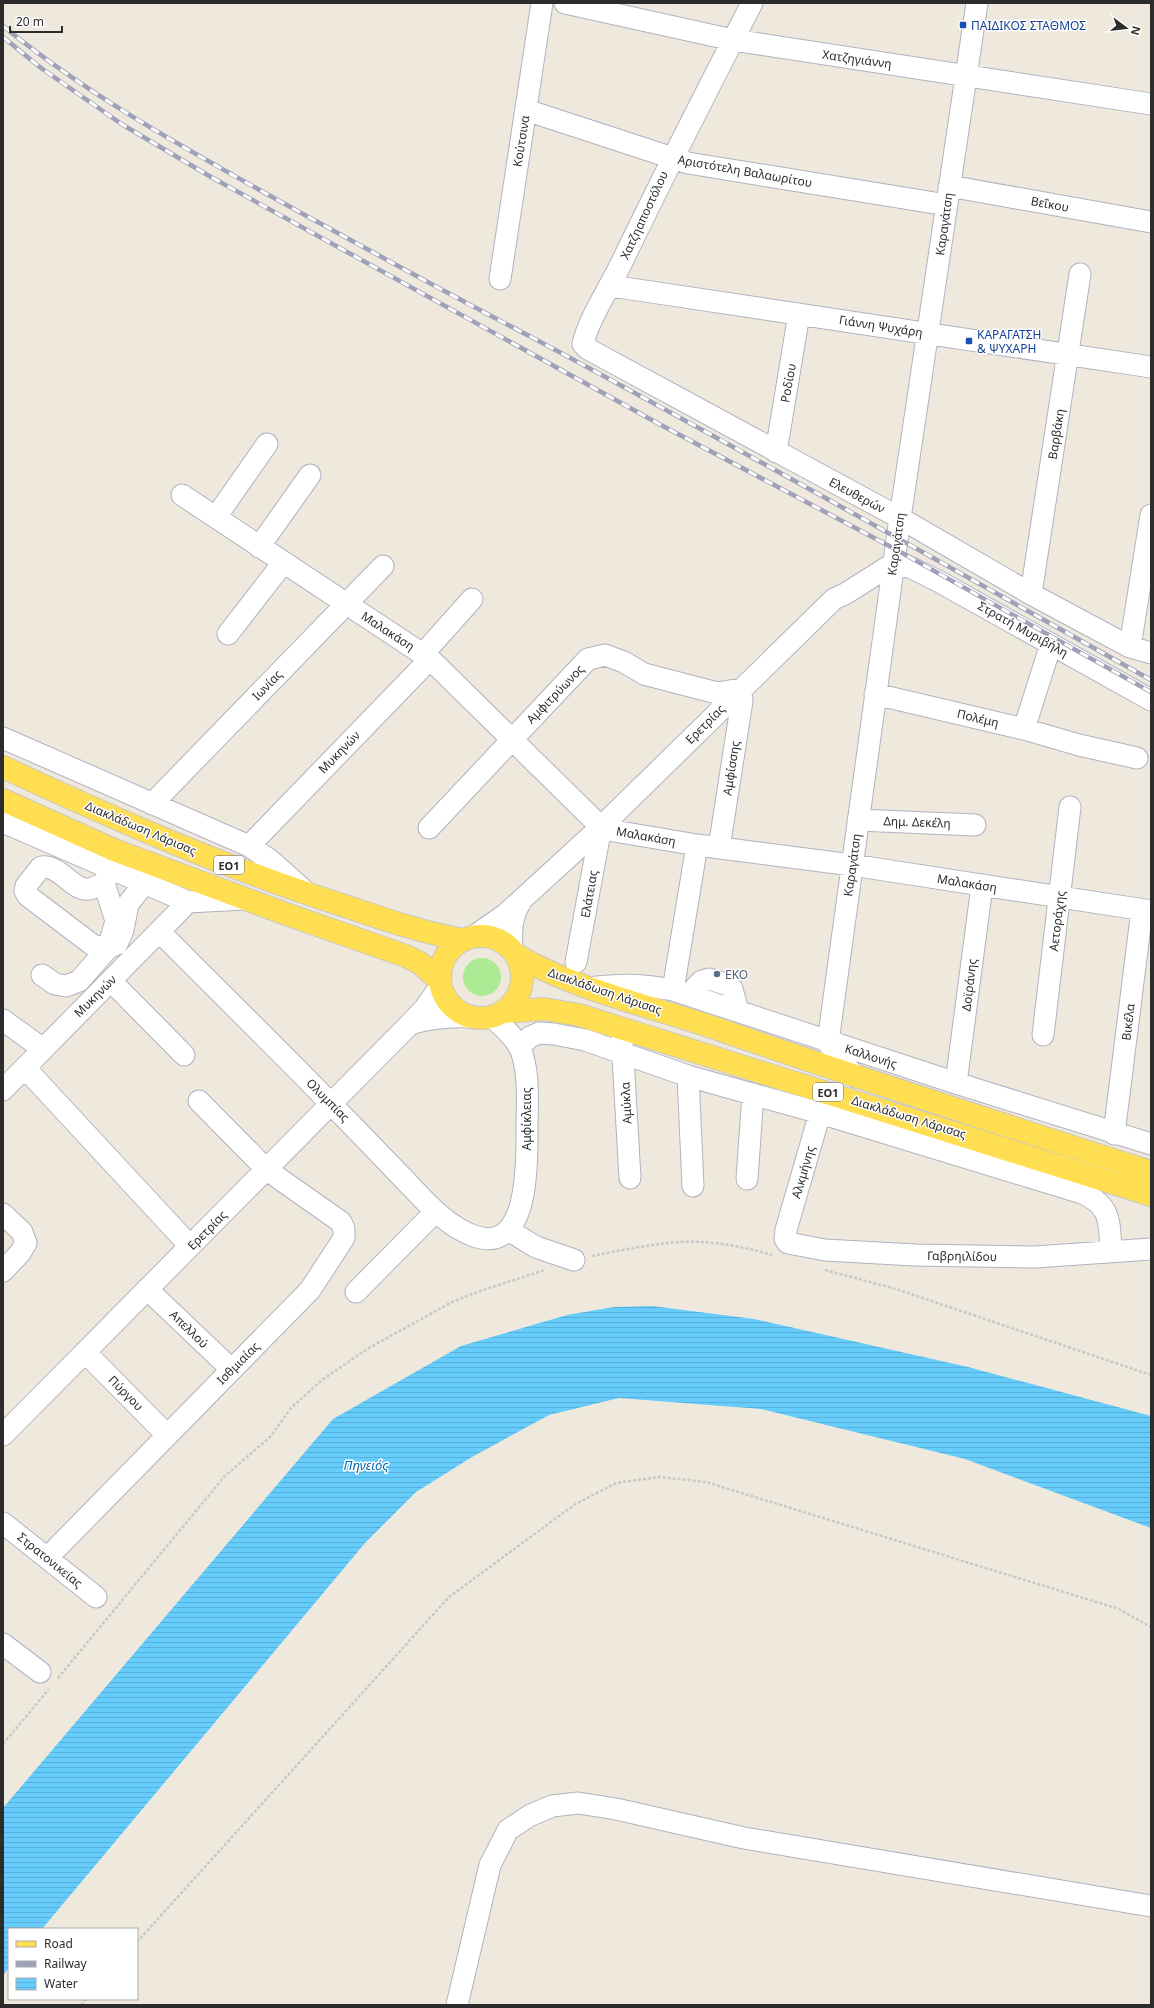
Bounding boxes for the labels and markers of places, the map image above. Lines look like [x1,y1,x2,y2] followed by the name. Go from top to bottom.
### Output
[971,17,1086,34] place label: ΠΑΙΔΙΚΟΣ ΣΤΑΘΜΟΣ
[958,20,968,30] marker: ΠΑΙΔΙΚΟΣ ΣΤΑΘΜΟΣ
[977,326,1041,357] place label: ΚΑΡΑΓΑΤΣΗ & ΨΥΧΑΡΗ
[964,336,974,346] marker: ΚΑΡΑΓΑΤΣΗ & ΨΥΧΑΡΗ
[725,966,748,983] place label: EKO
[712,969,722,979] marker: EKO

